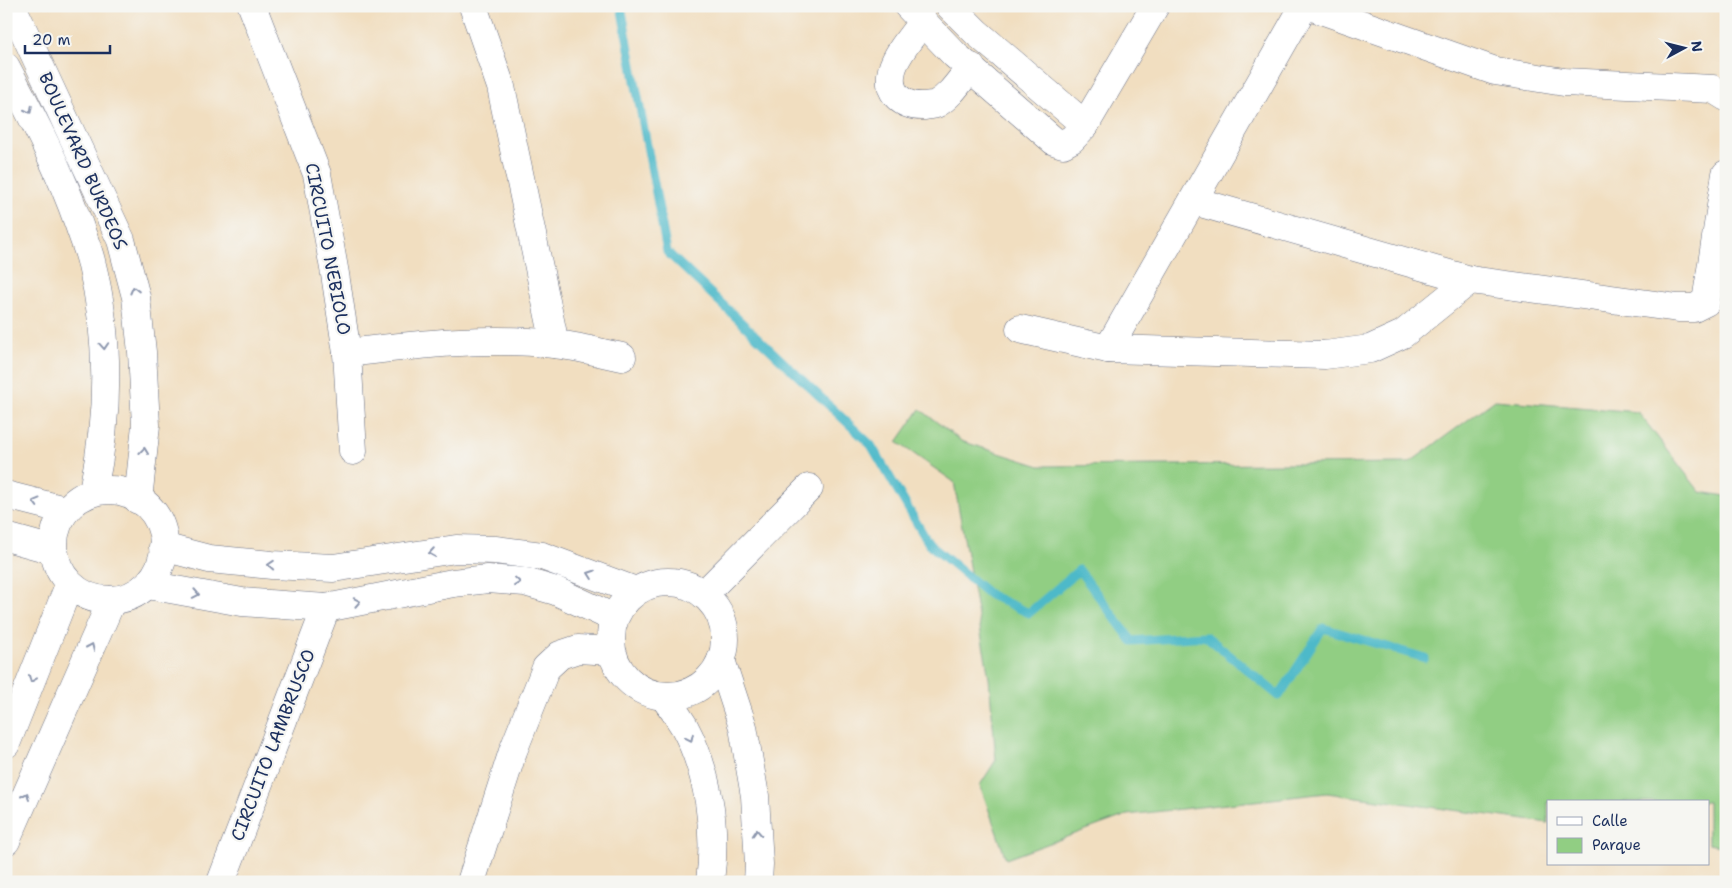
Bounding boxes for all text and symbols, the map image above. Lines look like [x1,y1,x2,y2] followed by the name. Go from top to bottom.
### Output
[25,22,110,54] scale bar
[1660,22,1710,72] north arrow
[32,30,71,50] text: 20 m
[1687,40,1707,53] text: N
[33,68,133,254] street label: BOULEVARD BURDEOS
[23,105,33,114] one-way arrow
[300,161,356,337] street label: CIRCUITO NEBIOLO
[129,285,140,294] one-way arrow
[98,343,109,351] one-way arrow
[138,447,149,455] one-way arrow
[32,498,40,508] one-way arrow
[428,547,436,557] one-way arrow
[266,559,274,570] one-way arrow
[587,570,595,580] one-way arrow
[514,576,522,587] one-way arrow
[192,588,201,598] one-way arrow
[353,597,362,608] one-way arrow
[84,643,95,652] one-way arrow
[225,646,321,844] street label: CIRCUITO LAMBRUSCO
[28,674,38,683] one-way arrow
[683,733,693,742] one-way arrow
[19,792,30,801] one-way arrow
[1547,800,1710,866] legend
[1592,811,1628,831] text: Calle
[751,829,762,837] one-way arrow
[1592,835,1641,855] text: Parque

